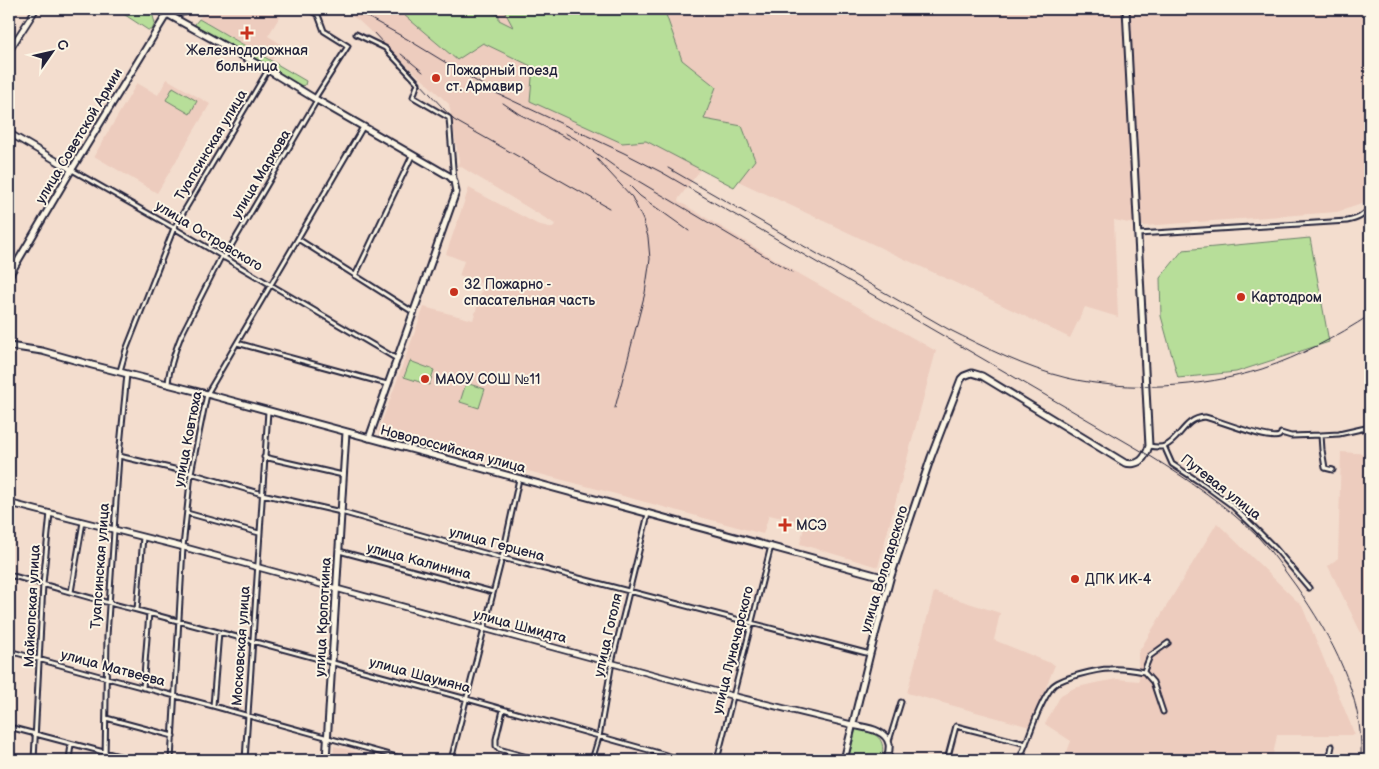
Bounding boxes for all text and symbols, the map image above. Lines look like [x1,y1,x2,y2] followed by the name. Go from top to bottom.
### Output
[240,26,254,40] marker: Железнодорожная больница
[28,28,78,78] north arrow
[53,36,72,54] text: С
[186,42,308,75] place label: Железнодорожная больница
[446,62,558,95] place label: Пожарный поезд ст. Армавир
[32,65,126,207] street label: улица Советской Армии
[430,72,442,84] marker: Пожарный поезд ст. Армавир
[171,86,251,203] street label: Туапсинская улица
[228,126,295,221] street label: улица Маркова
[152,197,266,275] street label: улица Островского
[464,276,595,309] place label: 32 Пожарно - спасательная часть
[448,286,460,298] marker: 32 Пожарно - спасательная часть
[1251,289,1322,306] place label: Картодром
[1235,291,1247,303] marker: Картодром
[435,371,540,388] place label: МАОУ СОШ №11
[419,373,431,385] marker: МАОУ СОШ №11
[170,389,206,488] street label: улица Ковтюха
[378,421,528,477] street label: Новороссийская улица
[1177,450,1265,524] street label: Путевая улица
[87,502,113,630] street label: Туапсинская улица
[857,503,911,635] street label: улица Володарского
[796,517,827,534] place label: МСЭ
[778,518,792,532] marker: МСЭ
[447,523,547,565] street label: улица Герцена
[365,539,474,583] street label: улица Калинина
[20,543,44,668] street label: Майкопская улица
[311,556,335,677] street label: улица Кропоткина
[1085,571,1152,588] place label: ДПК ИК-4
[1069,573,1081,585] marker: ДПК ИК-4
[709,584,757,716] street label: улица Луначарского
[228,585,254,707] street label: Московская улица
[590,591,626,679] street label: улица Гоголя
[471,605,569,647] street label: улица Шмидта
[59,646,168,690] street label: улица Матвеева
[368,653,473,697] street label: улица Шаумяна

